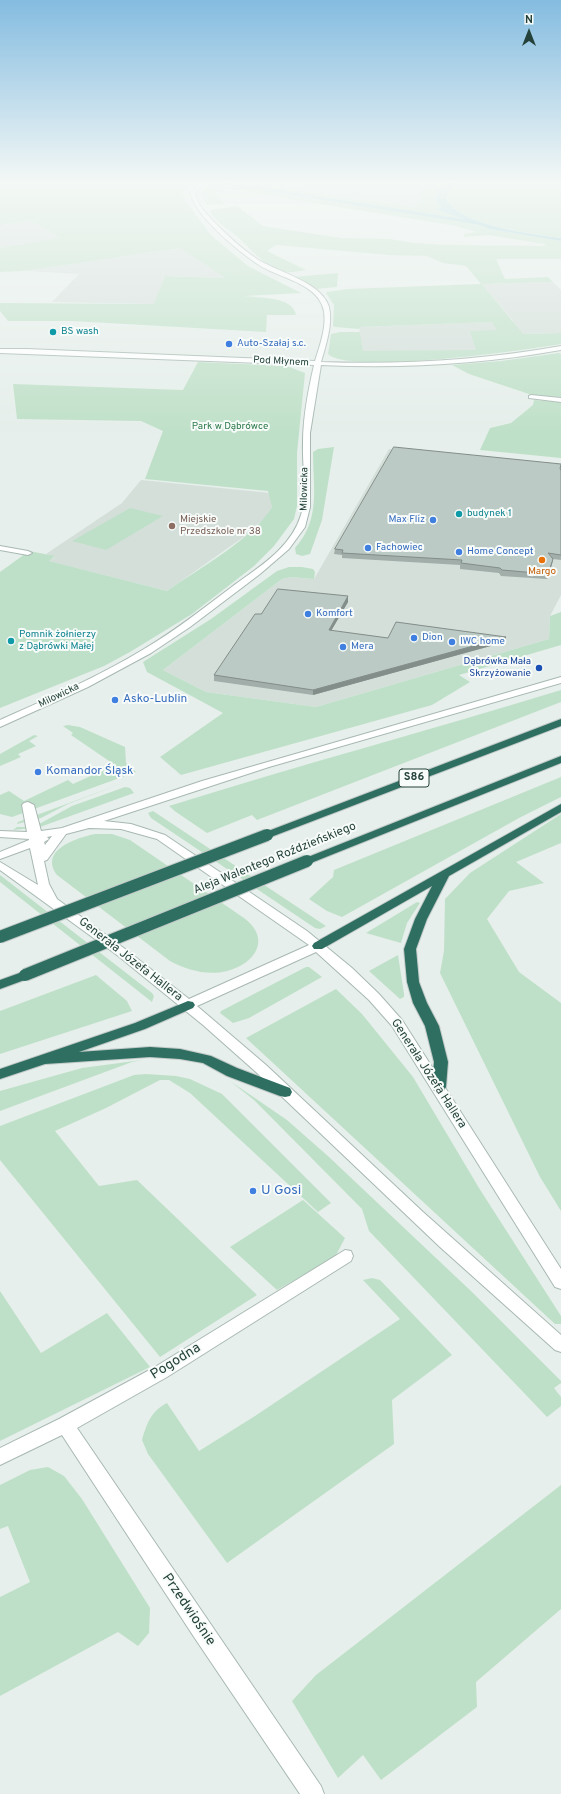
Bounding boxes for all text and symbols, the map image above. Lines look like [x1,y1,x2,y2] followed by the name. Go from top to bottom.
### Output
[509,12,549,52] north arrow
[525,13,533,27] text: N
[61,326,99,338] place label: BS wash
[48,327,58,337] marker: BS wash
[237,338,306,350] place label: Auto-Szałaj s.c.
[224,339,234,349] marker: Auto-Szałaj s.c.
[253,355,309,369] street label: Pod Młynem
[192,421,268,433] park label: Park w Dąbrówce
[299,467,311,511] street label: Milowicka
[467,508,512,520] place label: budynek 1
[454,509,464,519] marker: budynek 1
[180,514,261,538] place label: Miejskie Przedszkole nr 38
[389,514,425,526] place label: Max Fliz
[428,515,438,525] marker: Max Fliz
[167,521,177,531] marker: Miejskie Przedszkole nr 38
[376,542,423,554] place label: Fachowiec
[363,543,373,553] marker: Fachowiec
[467,546,534,558] place label: Home Concept
[454,547,464,557] marker: Home Concept
[537,555,547,565] marker: Margo
[528,566,556,578] place label: Margo
[316,608,353,620] place label: Komfort
[303,609,313,619] marker: Komfort
[19,629,96,652] place label: Pomnik żołnierzy z Dąbrówki Małej
[422,632,443,644] place label: Dion
[409,633,419,643] marker: Dion
[6,636,16,646] marker: Pomnik żołnierzy z Dąbrówki Małej
[460,636,505,648] place label: IWC home
[447,637,457,647] marker: IWC home
[351,641,373,653] place label: Mera
[338,642,348,652] marker: Mera
[464,656,531,680] place label: Dąbrówka Mała Skrzyżowanie
[534,663,544,673] marker: Dąbrówka Mała Skrzyżowanie
[37,681,81,711] street label: Milowicka
[123,693,187,707] place label: Asko-Lublin
[110,695,120,705] marker: Asko-Lublin
[46,765,133,779] place label: Komandor Śląsk
[33,767,43,777] marker: Komandor Śląsk
[399,769,429,787] road number: S86
[192,820,358,898] street label: Aleja Walentego Roździeńskiego
[75,915,185,1005] street label: Generała Józefa Hallera
[387,1016,469,1132] street label: Generała Józefa Hallera
[261,1183,301,1199] place label: U Gosi
[248,1186,258,1196] marker: U Gosi
[148,1340,204,1384] street label: Pogodna
[158,1571,218,1649] street label: Przedwiośnie

